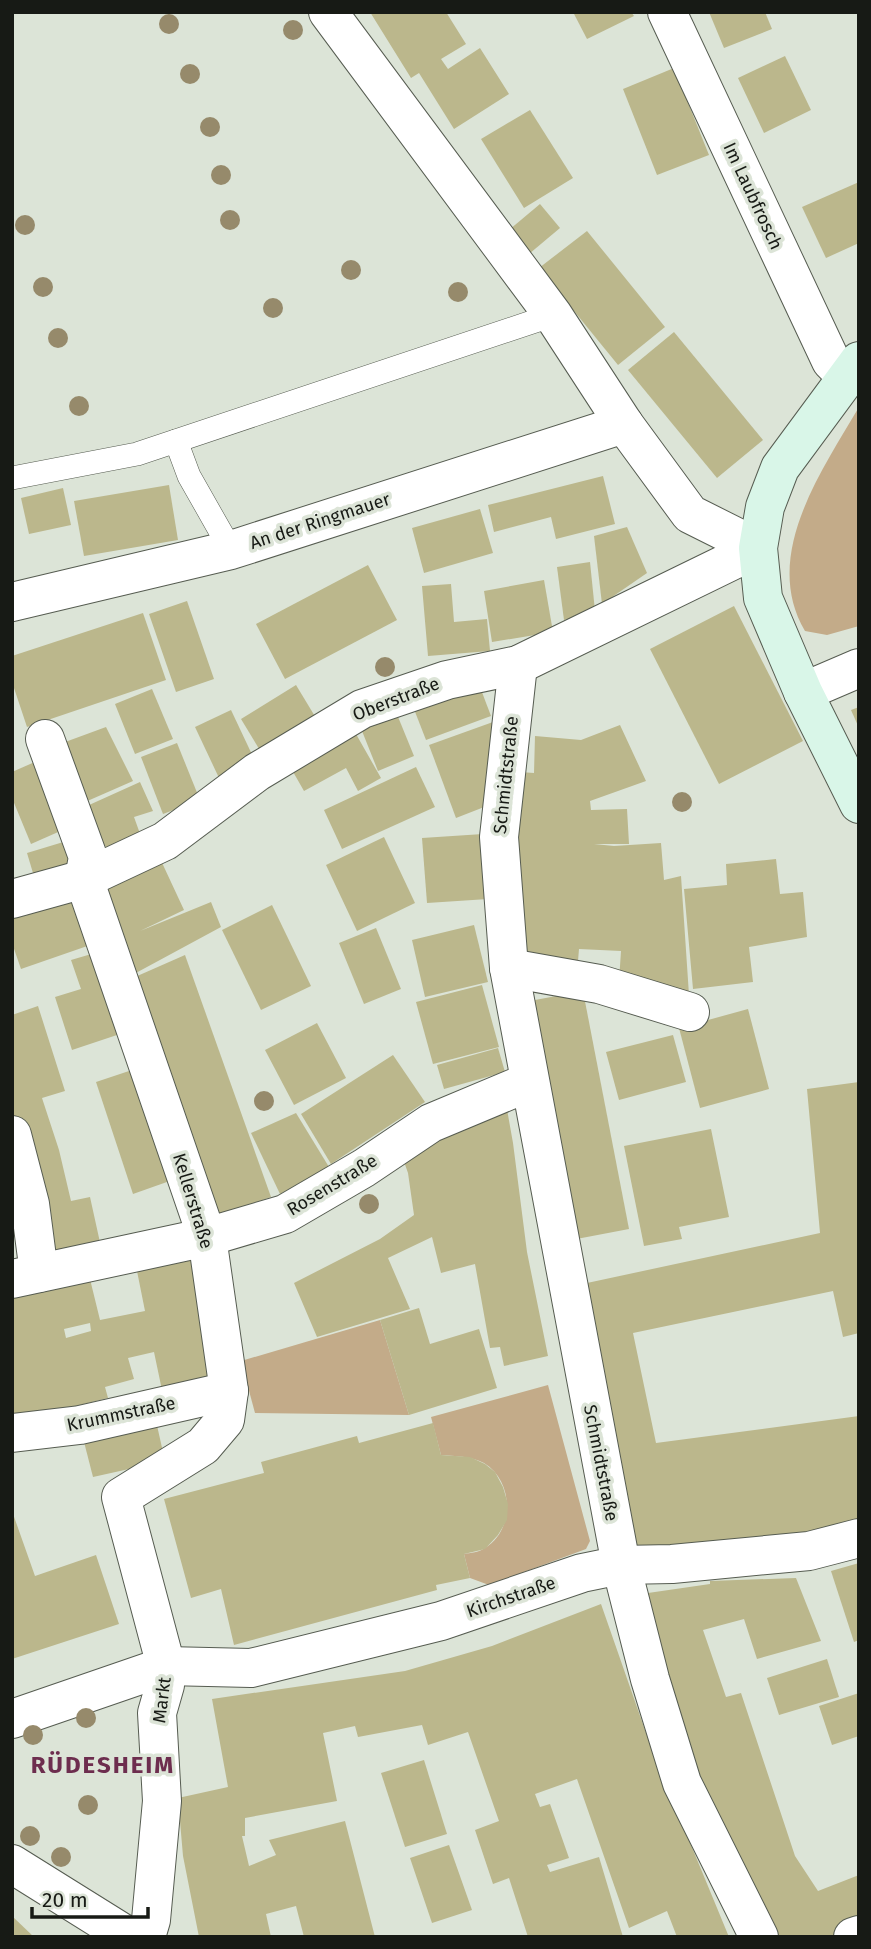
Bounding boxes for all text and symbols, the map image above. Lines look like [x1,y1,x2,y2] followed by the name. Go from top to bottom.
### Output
[719,139,787,253] street label: Im Laubfrosch
[247,488,393,554] street label: An der Ringmauer
[350,672,442,726] street label: Oberstraße
[489,715,523,835] street label: Schmidtstraße
[283,1149,381,1221] street label: Rosenstraße
[168,1151,218,1251] street label: Kellerstraße
[65,1392,177,1436] street label: Krummstraße
[579,1403,623,1523] street label: Schmidtstraße
[464,1572,558,1622] street label: Kirchstraße
[148,1675,176,1724] street label: Markt
[31,1751,175,1779] district label: RÜDESHEIM
[32,1876,147,1920] scale bar
[42,1887,88,1913] text: 20 m

